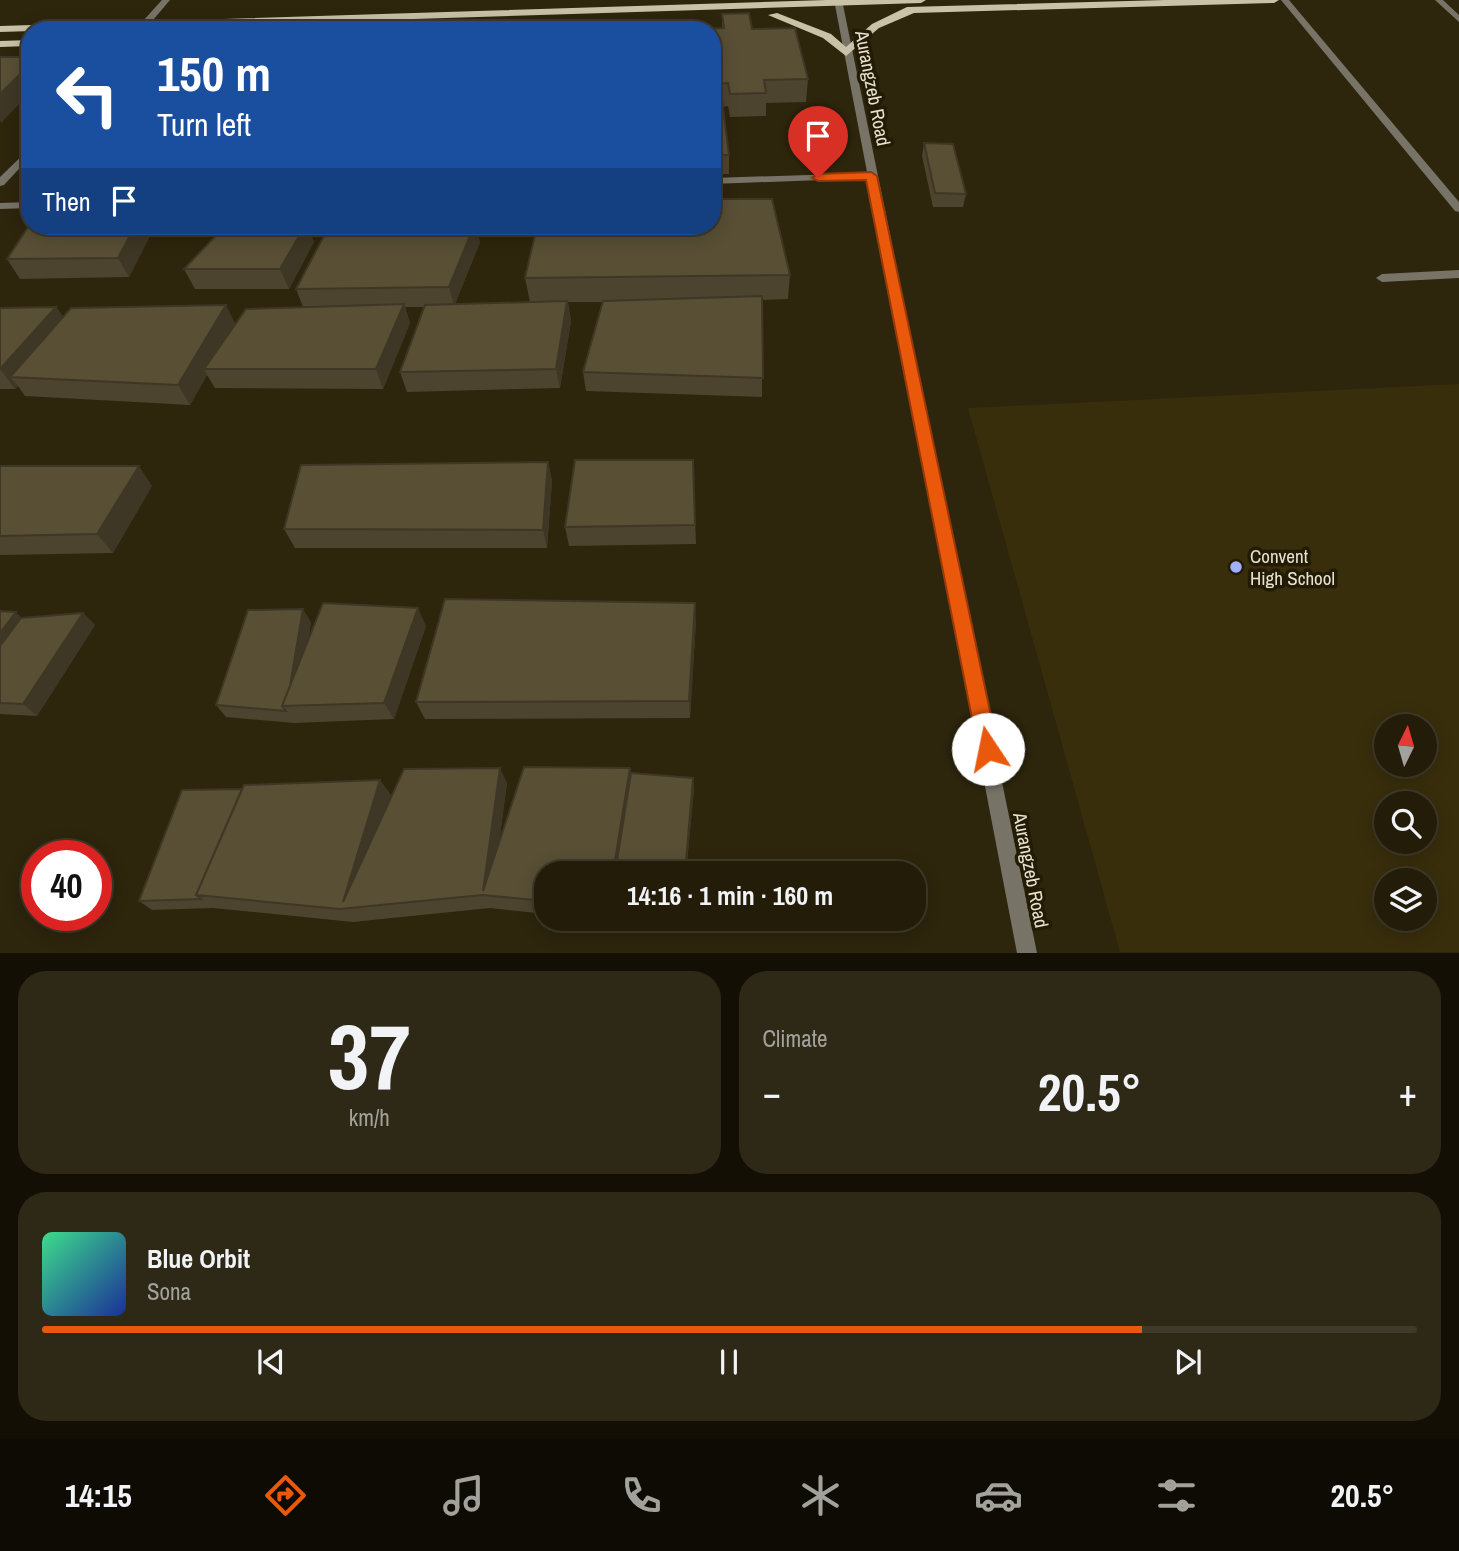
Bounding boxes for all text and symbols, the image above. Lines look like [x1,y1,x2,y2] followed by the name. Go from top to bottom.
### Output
[849,27,897,148] street label: Aurangzeb Road
[157,40,271,106] text: 150 m
[42,49,133,140] icon: left
[157,103,251,146] text: Turn left
[788,106,848,178] pin
[799,117,837,155] icon: arrive
[105,182,143,220] icon: arrive
[42,184,91,219] text: Then
[1250,543,1335,591] place label: Convent High School
[1228,559,1244,575] marker: Convent High School
[951,712,1025,786] position arrow
[1374,714,1437,777] north arrow
[1374,714,1437,931] map controls
[1374,791,1437,854] button: search
[1007,809,1055,930] street label: Aurangzeb Road
[21,840,112,931] speed limit sign: 40
[1374,868,1437,931] button: layers
[627,878,833,913] text: 14:16 · 1 min · 160 m
[328,995,411,1117] text: 37
[763,1023,827,1054] text: Climate
[1038,1057,1142,1127] text: 20.5°
[763,1067,781,1118] text: −
[1399,1067,1417,1118] text: +
[349,1102,390,1133] text: km/h
[147,1241,250,1276] text: Blue Orbit
[147,1276,191,1307] text: Sona
[252,1343,290,1381] icon: previous
[710,1343,748,1381] icon: pause
[1169,1343,1207,1381] icon: next
[261,1471,310,1520] icon: directions
[439,1471,488,1520] icon: music
[617,1471,666,1520] icon: phone
[796,1471,845,1520] icon: climate
[974,1471,1023,1520] icon: car
[1152,1471,1201,1520] icon: filters
[65,1474,132,1517] text: 14:15
[1330,1474,1394,1517] text: 20.5°

